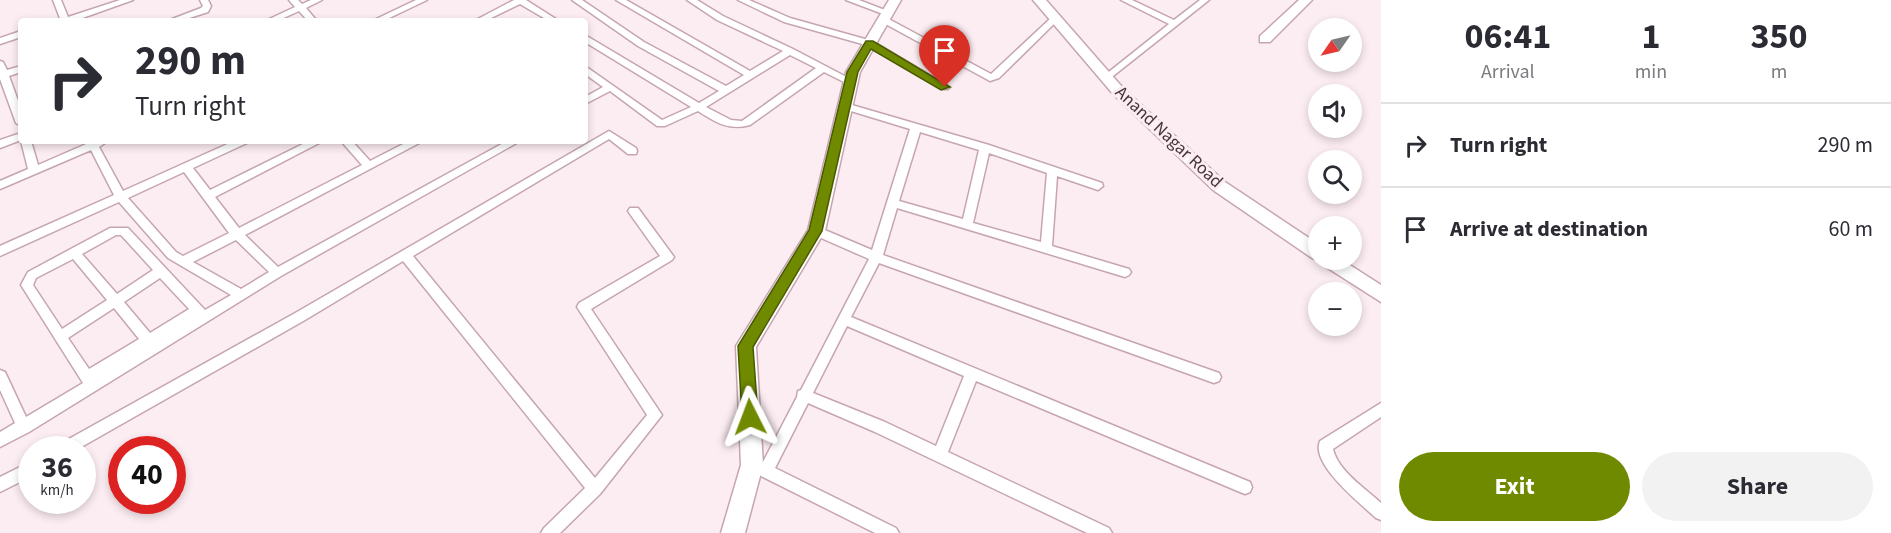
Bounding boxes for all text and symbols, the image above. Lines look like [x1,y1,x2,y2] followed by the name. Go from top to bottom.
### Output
[1464,11,1551,62] text: 06:41
[1641,11,1660,62] text: 1
[1751,11,1808,62] text: 350
[1308,18,1362,72] north arrow
[1308,18,1362,336] map controls
[919,25,970,87] pin
[135,31,246,91] text: 290 m
[928,34,961,67] icon: arrive
[36,42,114,120] icon: right
[1481,58,1535,86] text: Arrival
[1635,58,1667,86] text: min
[1771,58,1787,86] text: m
[1110,80,1228,194] street label: Anand Nagar Road
[1308,84,1362,138] button: sound
[135,87,246,126] text: Turn right
[1399,129,1432,162] icon: right
[1450,129,1547,161] text: Turn right
[1818,129,1873,161] text: 290 m
[1308,150,1362,204] button: search
[1399,213,1432,246] icon: arrive
[1450,213,1648,245] text: Arrive at destination
[1828,213,1873,245] text: 60 m
[1308,216,1362,270] button: +
[1308,282,1362,336] button: −
[718,385,782,449] position arrow
[108,436,186,514] speed limit sign: 40
[41,446,73,489] text: 36
[1399,452,1630,521] button: Exit
[1642,452,1873,521] button: Share
[40,480,74,501] text: km/h

